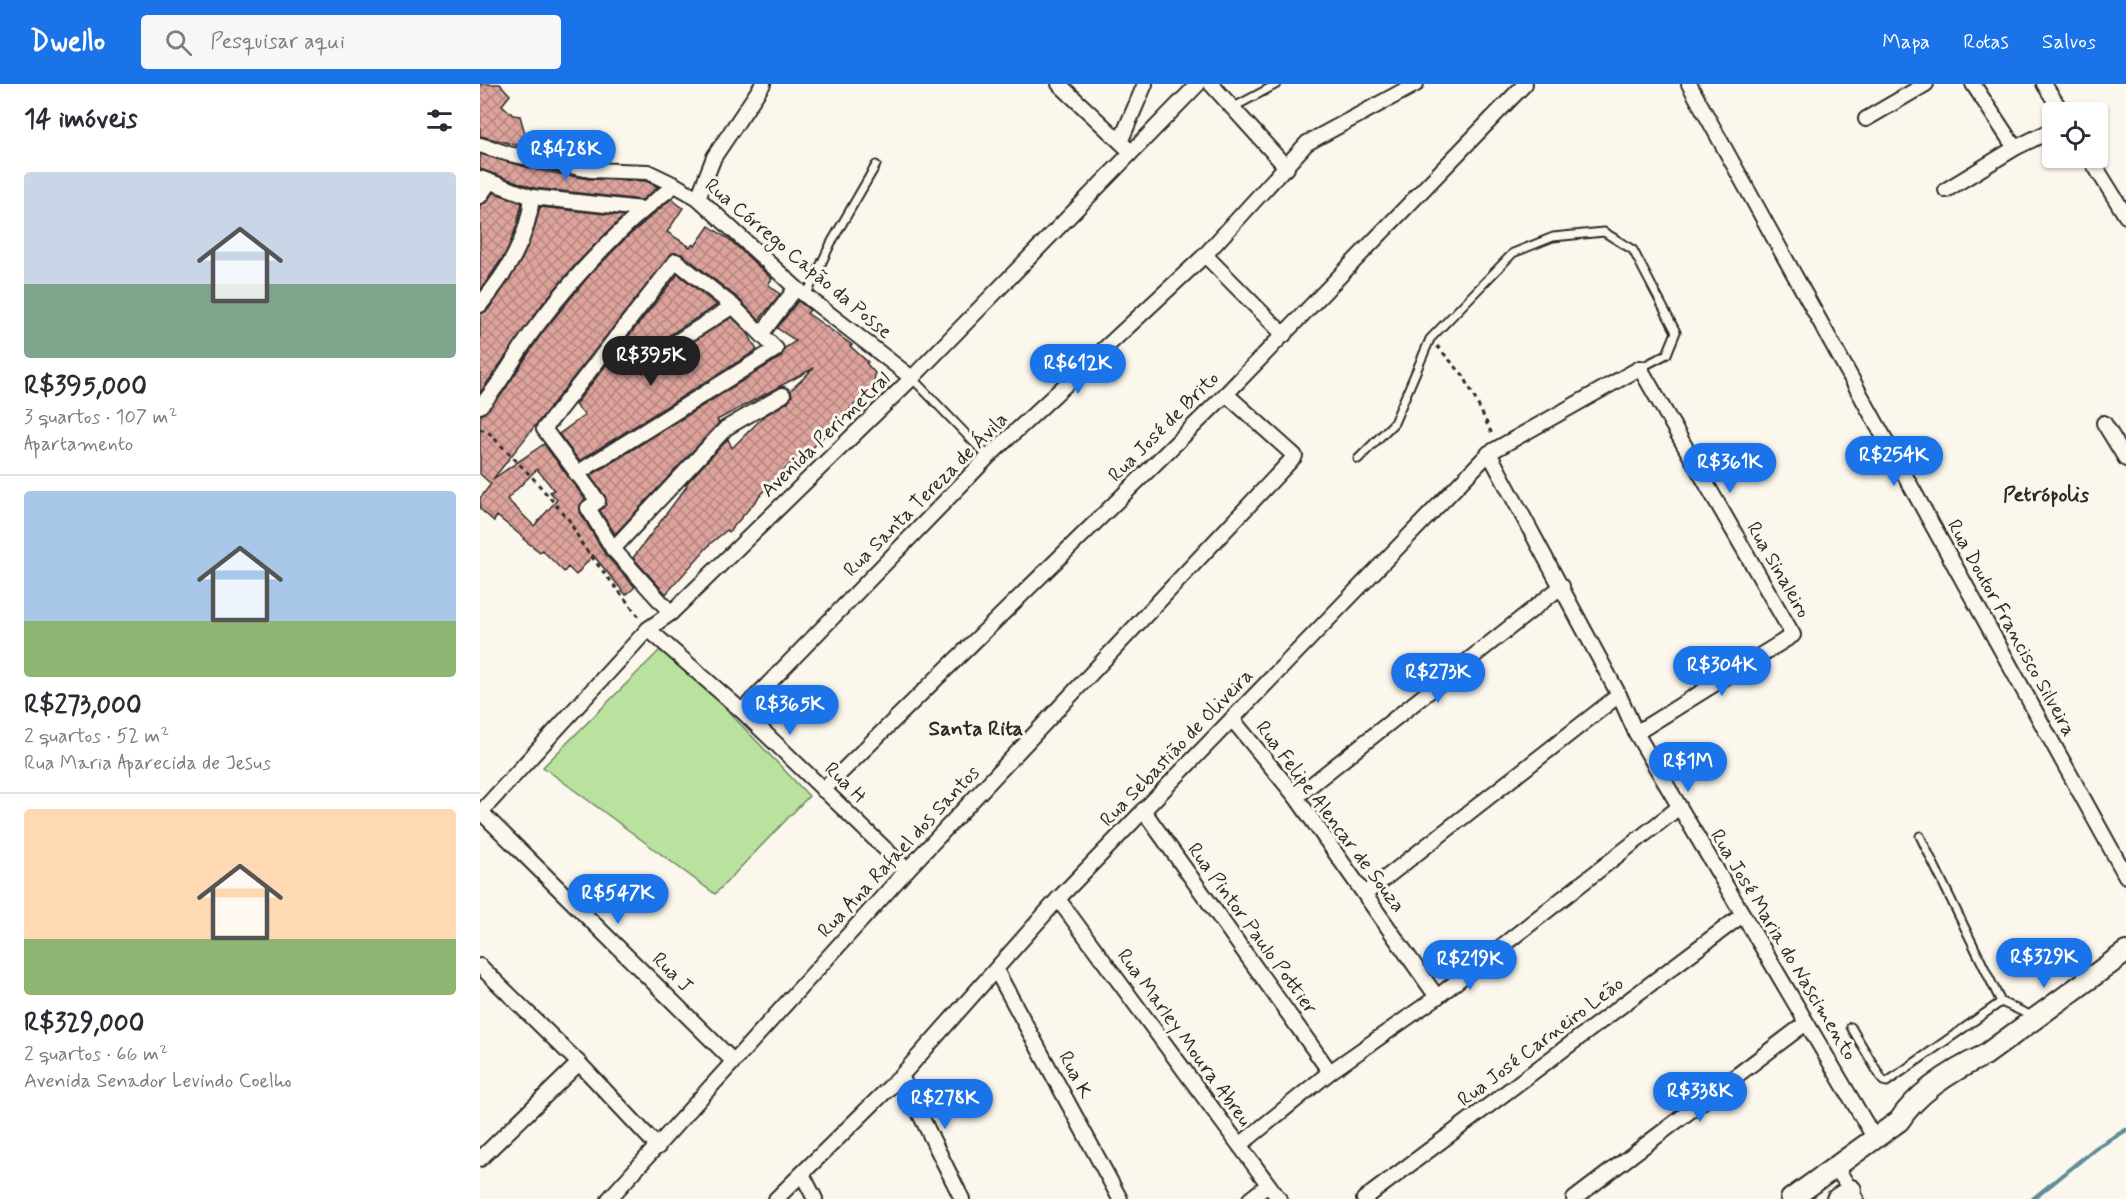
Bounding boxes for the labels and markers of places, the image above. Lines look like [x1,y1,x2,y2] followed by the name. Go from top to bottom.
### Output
[517,130,615,181] pin: R$428K
[602,336,700,387] pin: R$395K
[1029,344,1127,395] pin: R$612K
[1845,436,1943,487] pin: R$254K
[1681,443,1779,494] pin: R$361K
[1673,646,1771,697] pin: R$304K
[1389,653,1487,704] pin: R$273K
[741,685,839,736] pin: R$365K
[1652,742,1724,793] pin: R$1M
[569,874,667,925] pin: R$547K
[1995,938,2093,989] pin: R$329K
[1421,940,1519,991] pin: R$219K
[1651,1072,1749,1123] pin: R$338K
[896,1079,994,1130] pin: R$278K

